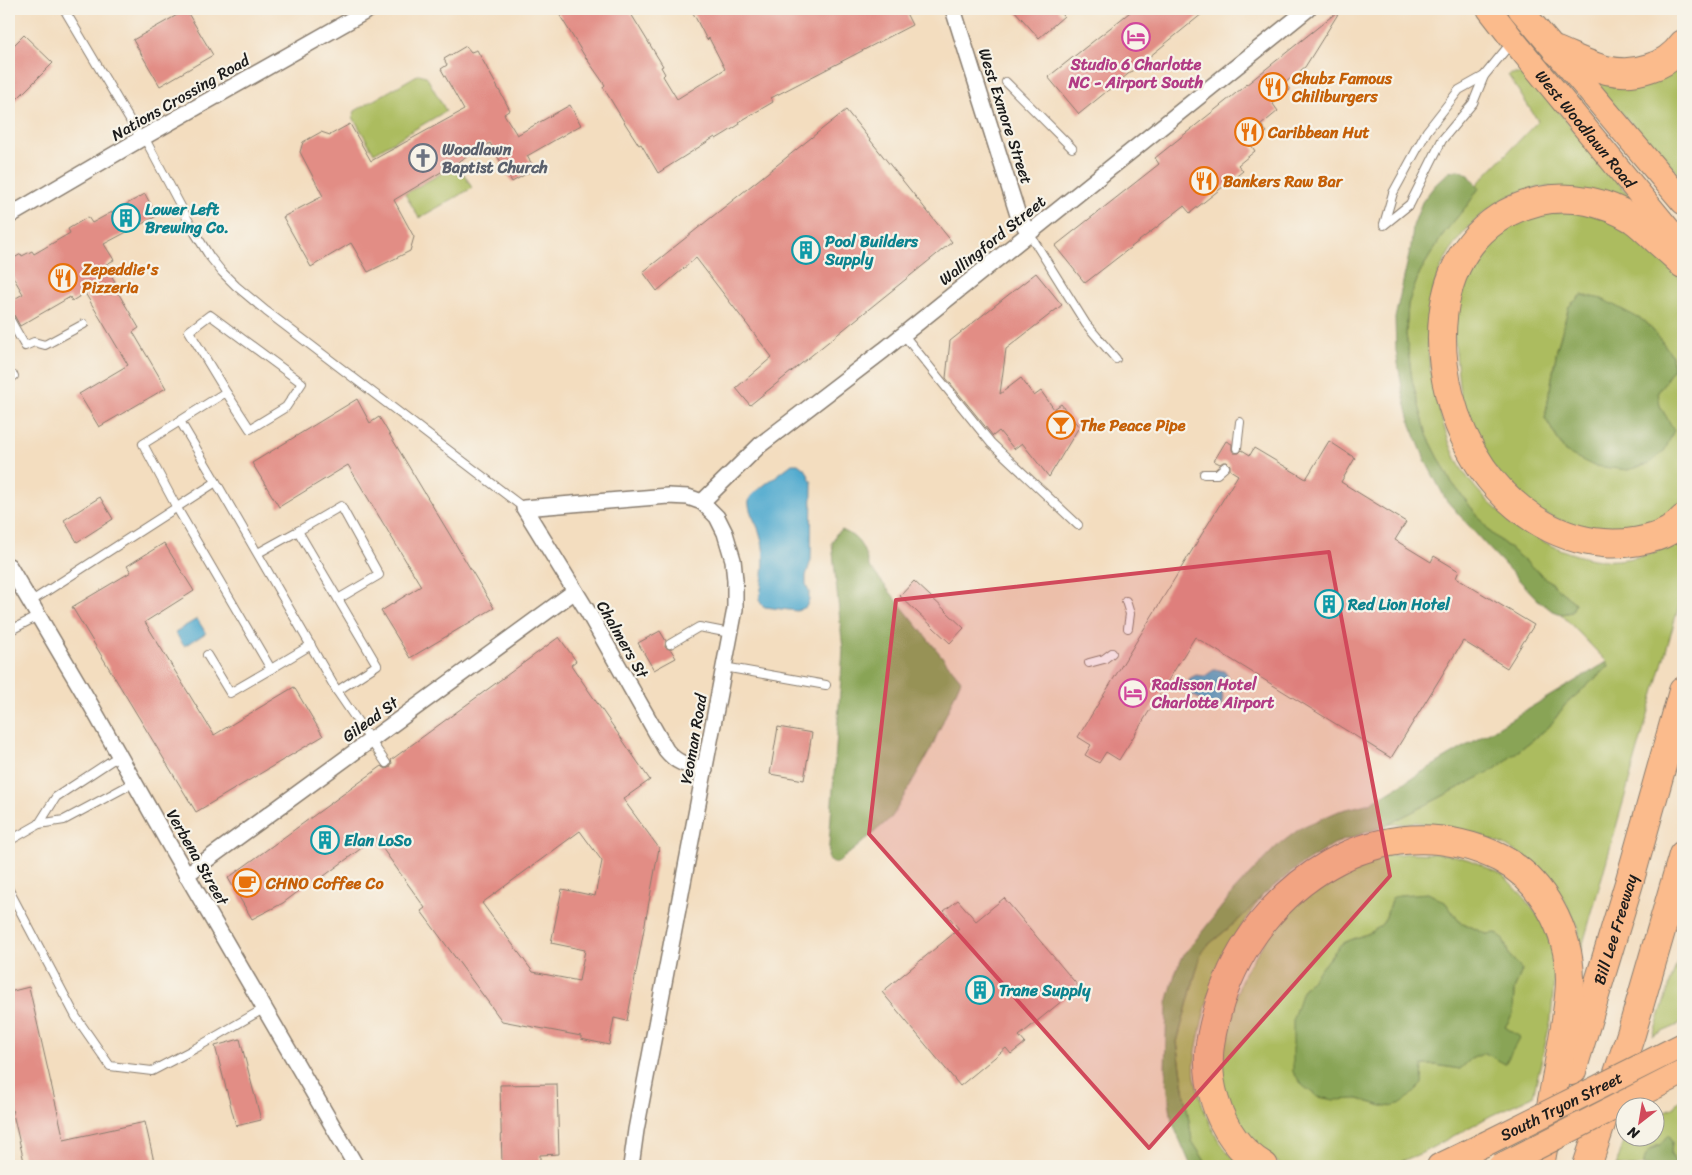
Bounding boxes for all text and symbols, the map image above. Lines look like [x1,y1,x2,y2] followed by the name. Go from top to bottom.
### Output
[1121,22,1151,52] hotel icon: Studio 6 Charlotte NC - Airport South
[970,44,1041,188] street label: West Exmore Street
[106,45,256,149] street label: Nations Crossing Road
[1068,50,1204,97] place label: Studio 6 Charlotte NC - Airport South
[1528,63,1644,196] street label: West Woodlawn Road
[1291,64,1393,111] place label: Chubz Famous Chiliburgers
[1258,72,1288,102] restaurant icon: Chubz Famous Chiliburgers
[1234,117,1264,147] restaurant icon: Caribbean Hut
[1267,118,1370,147] place label: Caribbean Hut
[442,135,548,182] place label: Woodlawn Baptist Church
[408,143,438,173] church icon: Woodlawn Baptist Church
[1189,166,1219,196] restaurant icon: Bankers Raw Bar
[1223,167,1344,196] place label: Bankers Raw Bar
[932,188,1053,293] street label: Wallingford Street
[145,195,229,242] place label: Lower Left Brewing Co.
[111,203,141,233] building icon: Lower Left Brewing Co.
[824,227,919,274] place label: Pool Builders Supply
[791,235,821,265] building icon: Pool Builders Supply
[81,255,159,302] place label: Zepeddie's Pizzeria
[48,263,78,293] restaurant icon: Zepeddie's Pizzeria
[1046,410,1076,440] bar icon: The Peace Pipe
[1080,411,1186,440] place label: The Peace Pipe
[1314,589,1344,619] building icon: Red Lion Hotel
[1347,590,1451,619] place label: Red Lion Hotel
[588,595,657,684] street label: Chalmers St
[1151,670,1274,717] place label: Radisson Hotel Charlotte Airport
[1118,678,1148,708] hotel icon: Radisson Hotel Charlotte Airport
[336,688,405,750] street label: Gilead St
[671,690,716,786] street label: Yeoman Road
[158,804,237,911] street label: Verbena Street
[310,825,340,855] building icon: Elan LoSo
[344,826,412,855] place label: Elan LoSo
[232,868,262,898] cafe icon: CHNO Coffee Co
[265,869,384,898] place label: CHNO Coffee Co
[1585,870,1646,988] street label: Bill Lee Freeway
[965,975,995,1005] building icon: Trane Supply
[999,976,1091,1005] place label: Trane Supply
[1495,1063,1628,1149] street label: South Tryon Street
[1614,1098,1664,1148] north arrow
[1623,1119,1645,1146] text: N

